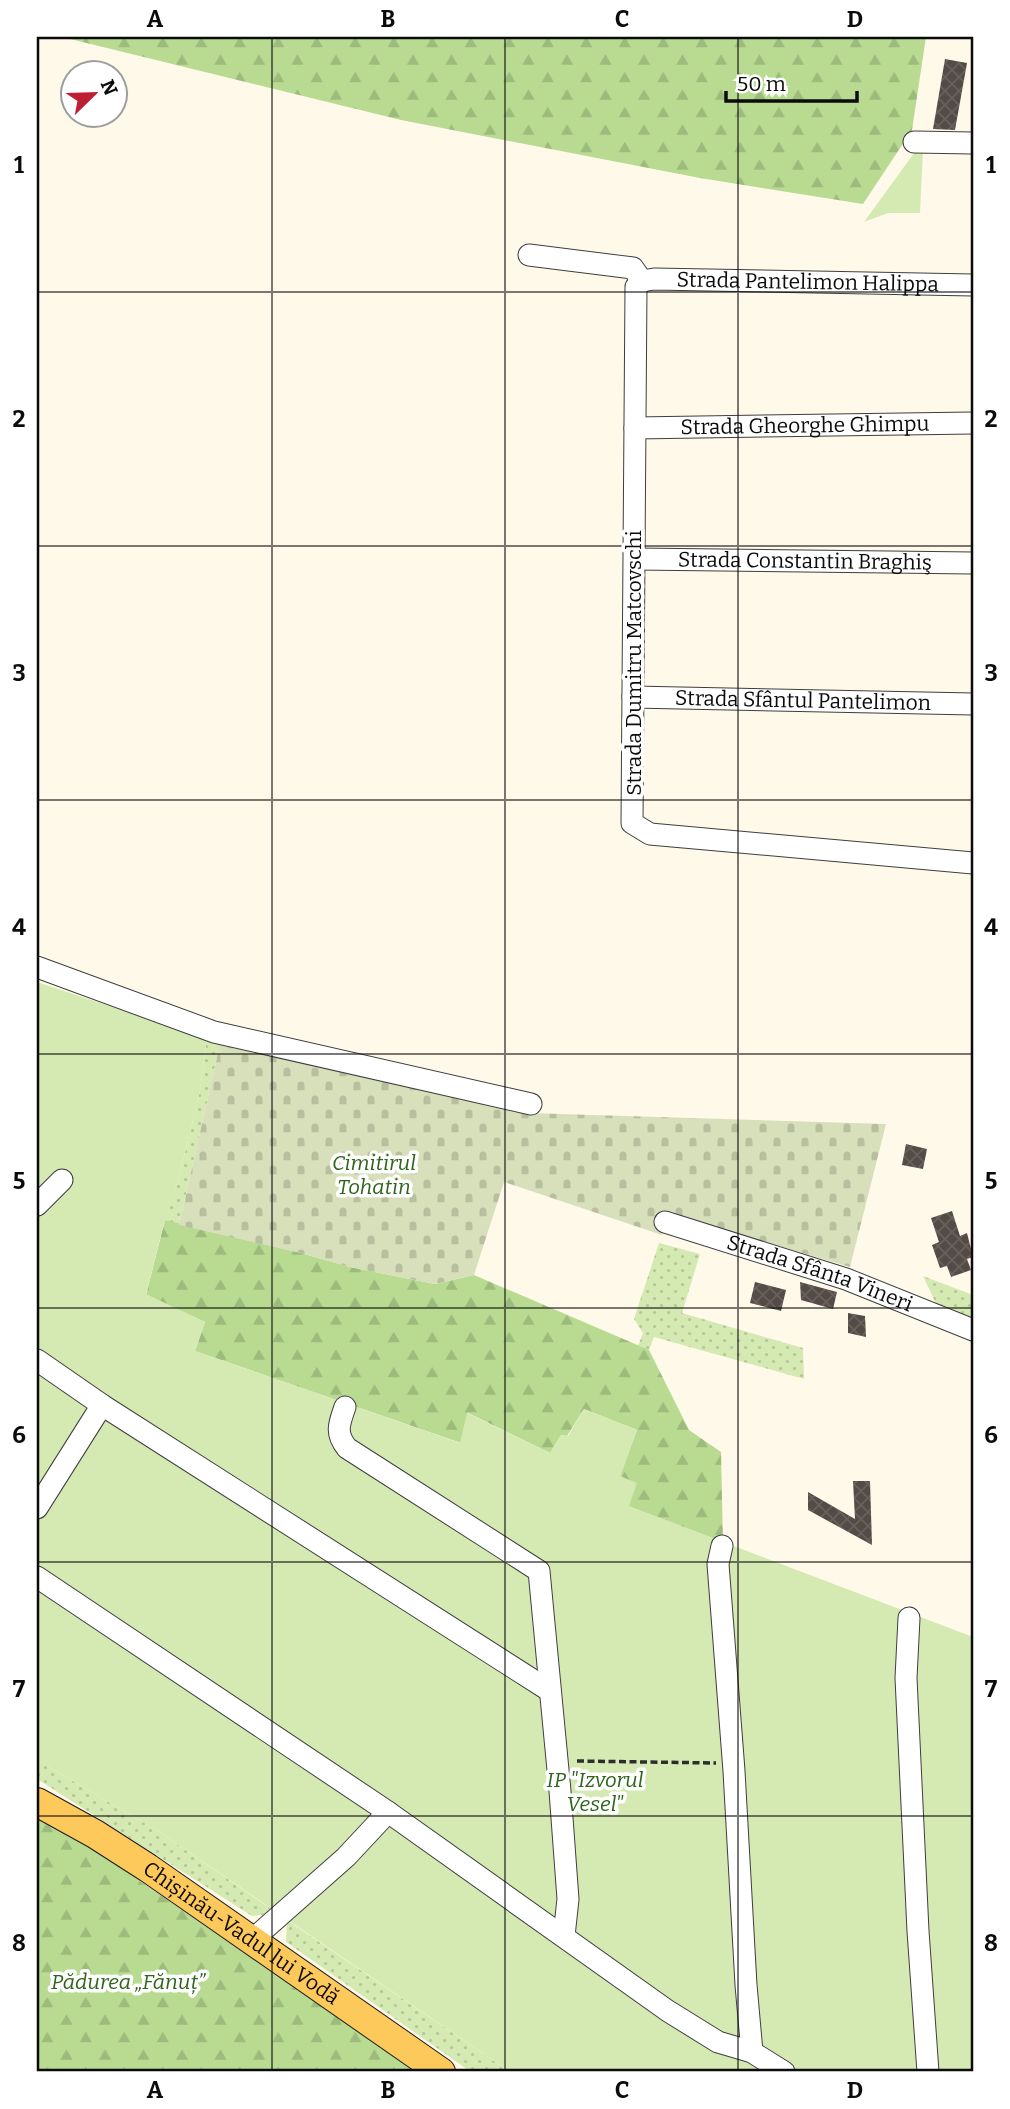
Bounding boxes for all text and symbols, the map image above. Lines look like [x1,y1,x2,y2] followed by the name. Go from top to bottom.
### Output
[147,5,164,33] text: A
[381,5,395,33] text: B
[615,5,629,33] text: C
[847,5,863,33] text: D
[60,60,130,130] north arrow
[726,60,858,104] scale bar
[737,71,786,97] text: 50 m
[96,76,123,99] text: N
[14,151,24,179] text: 1
[986,151,996,179] text: 1
[676,266,940,297] street label: Strada Pantelimon Halippa
[13,405,26,433] text: 2
[985,405,998,433] text: 2
[680,411,930,440] street label: Strada Gheorghe Ghimpu
[621,530,647,796] street label: Strada Dumitru Matcovschi
[678,547,932,576] street label: Strada Constantin Braghiş
[12,659,26,687] text: 3
[984,659,998,687] text: 3
[675,685,931,716] street label: Strada Sfântul Pantelimon
[12,913,26,941] text: 4
[984,913,998,941] text: 4
[332,1150,416,1200] park label: Cimitirul Tohatin
[13,1167,25,1195] text: 5
[985,1167,997,1195] text: 5
[724,1229,916,1317] street label: Strada Sfânta Vineri
[12,1421,26,1449] text: 6
[984,1421,998,1449] text: 6
[13,1675,26,1703] text: 7
[985,1675,998,1703] text: 7
[546,1767,644,1817] park label: IP "Izvorul Vesel"
[138,1856,345,2011] street label: Chișinău-Vadul lui Vodă
[12,1929,26,1957] text: 8
[984,1929,998,1957] text: 8
[51,1969,206,1995] park label: Pădurea „Fănuț”
[147,2076,164,2104] text: A
[381,2076,395,2104] text: B
[615,2076,629,2104] text: C
[847,2076,863,2104] text: D

